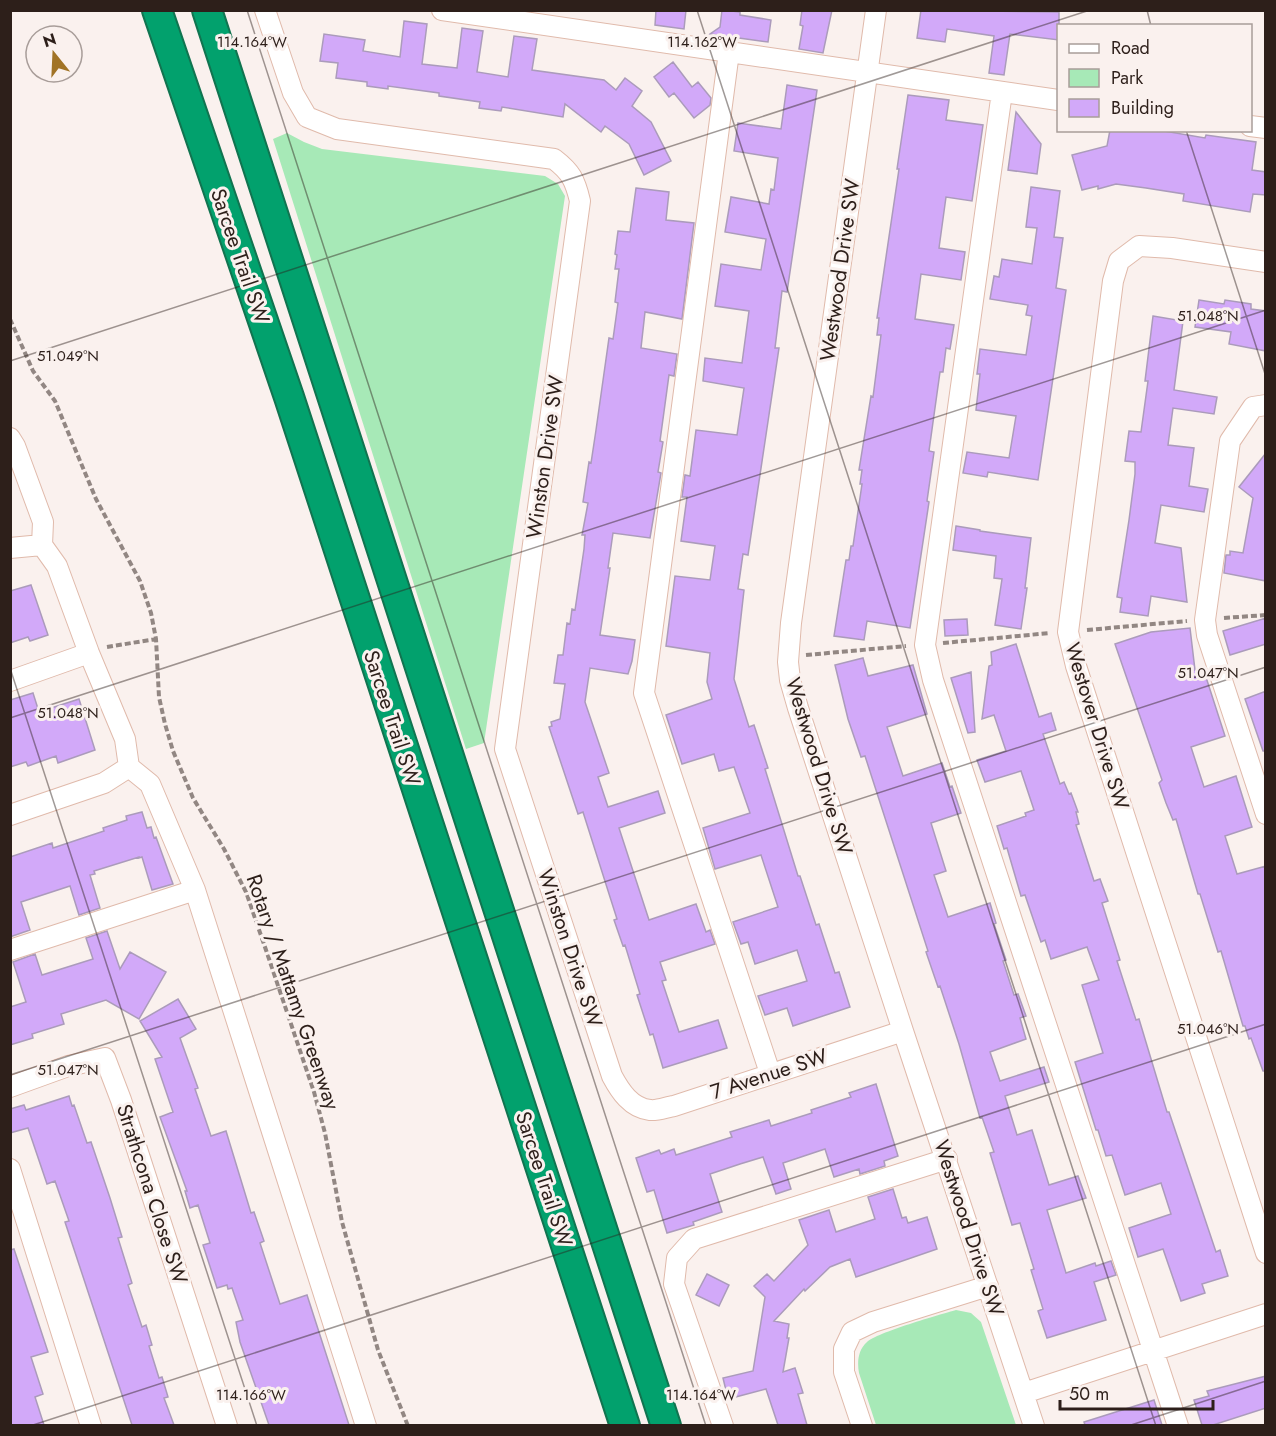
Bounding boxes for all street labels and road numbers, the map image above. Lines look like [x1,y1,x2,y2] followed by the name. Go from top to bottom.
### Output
[812,177,868,363] street label: Westwood Drive SW
[203,185,277,328] street label: Sarcee Trail SW
[519,373,571,541] street label: Winston Drive SW
[1057,639,1137,813] street label: Westover Drive SW
[356,646,428,790] street label: Sarcee Trail SW
[778,674,860,858] street label: Westwood Drive SW
[530,865,610,1031] street label: Winston Drive SW
[239,870,348,1114] street label: Rotary / Mattamy Greenway
[707,1041,832,1107] street label: 7 Avenue SW
[109,1100,195,1288] street label: Strathcona Close SW
[508,1107,580,1251] street label: Sarcee Trail SW
[926,1136,1012,1320] street label: Westwood Drive SW

